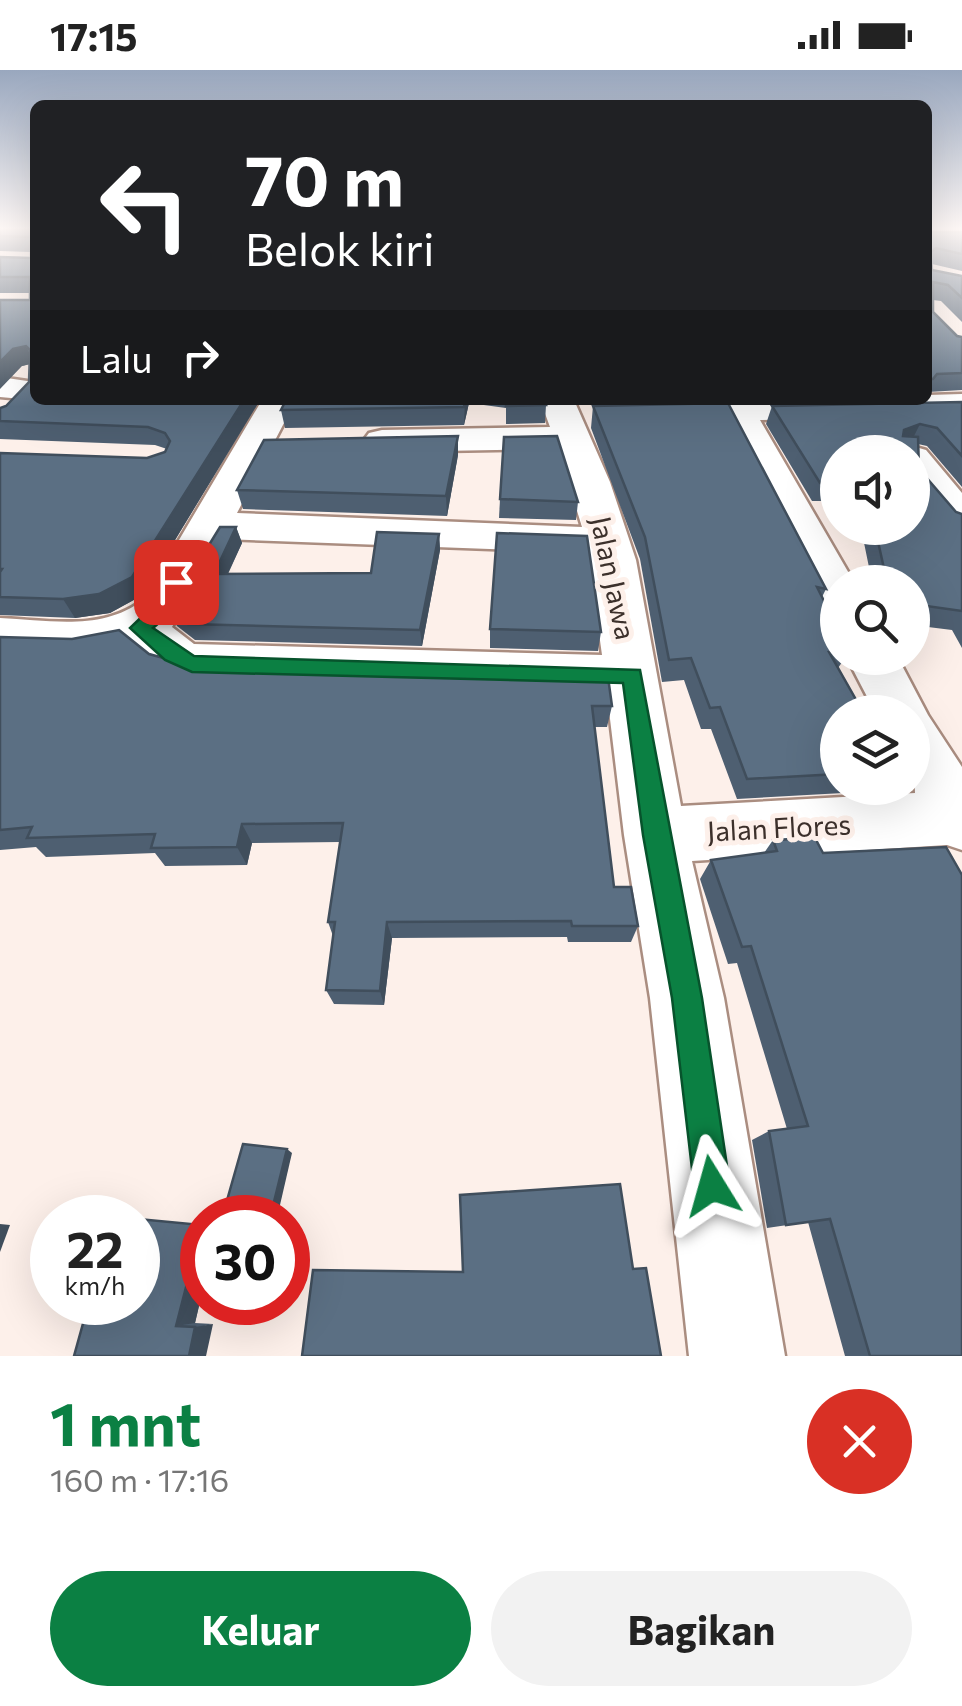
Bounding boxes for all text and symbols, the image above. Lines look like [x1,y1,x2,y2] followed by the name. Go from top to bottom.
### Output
[50,12,137,59] text: 17:15
[245,135,404,220] text: 70 m
[80,140,210,270] icon: left
[245,220,435,275] text: Belok kiri
[173,330,228,385] icon: right
[80,334,153,381] text: Lalu
[820,435,930,805] map controls
[820,435,930,545] button: sound
[584,513,644,643] street label: Jalan Jawa
[134,540,219,625] pin
[149,555,204,610] icon: arrive
[820,565,930,675] button: search
[820,695,930,805] button: layers
[706,806,852,848] street label: Jalan Flores
[660,1134,764,1238] position arrow
[180,1195,310,1325] speed limit sign: 30
[67,1217,123,1278] text: 22
[65,1270,125,1300] text: km/h
[50,1385,201,1458] text: 1 mnt
[807,1389,912,1494] button: close
[50,1459,229,1499] text: 160 m · 17:16
[50,1571,471,1686] button: Keluar
[491,1571,912,1686] button: Bagikan

